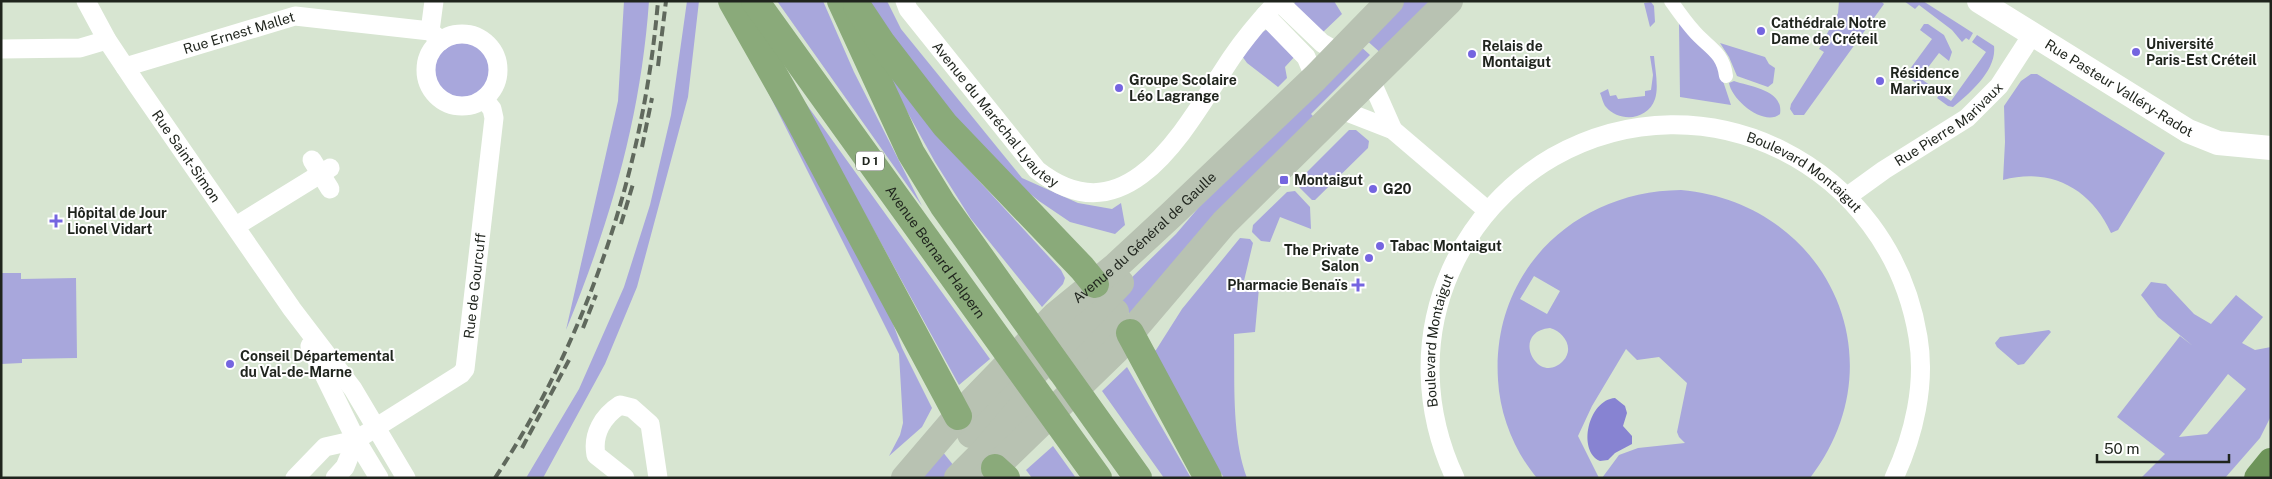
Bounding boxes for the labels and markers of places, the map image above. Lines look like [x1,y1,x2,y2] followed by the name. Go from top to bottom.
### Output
[1771,15,1886,47] place label: Cathédrale Notre Dame de Créteil
[1755,25,1767,37] marker: Cathédrale Notre Dame de Créteil
[2146,36,2257,68] place label: Université Paris-Est Créteil
[1482,38,1551,70] place label: Relais de Montaigut
[2130,46,2142,58] marker: Université Paris-Est Créteil
[1466,48,1478,60] marker: Relais de Montaigut
[1890,65,1959,97] place label: Résidence Marivaux
[1129,72,1237,104] place label: Groupe Scolaire Léo Lagrange
[1874,75,1886,87] marker: Résidence Marivaux
[1113,82,1125,94] marker: Groupe Scolaire Léo Lagrange
[1294,172,1363,188] place label: Montaigut
[1278,174,1290,186] marker: Montaigut
[1383,181,1412,197] place label: G20
[1367,183,1379,195] marker: G20
[67,205,167,237] place label: Hôpital de Jour Lionel Vidart
[49,214,63,228] marker: Hôpital de Jour Lionel Vidart
[1390,238,1502,254] place label: Tabac Montaigut
[1374,240,1386,252] marker: Tabac Montaigut
[1284,242,1359,274] place label: The Private Salon
[1363,252,1375,264] marker: The Private Salon
[1227,277,1348,293] place label: Pharmacie Benaïs
[1352,279,1364,291] marker: Pharmacie Benaïs
[240,348,395,380] place label: Conseil Départemental du Val-de-Marne
[224,358,236,370] marker: Conseil Départemental du Val-de-Marne

